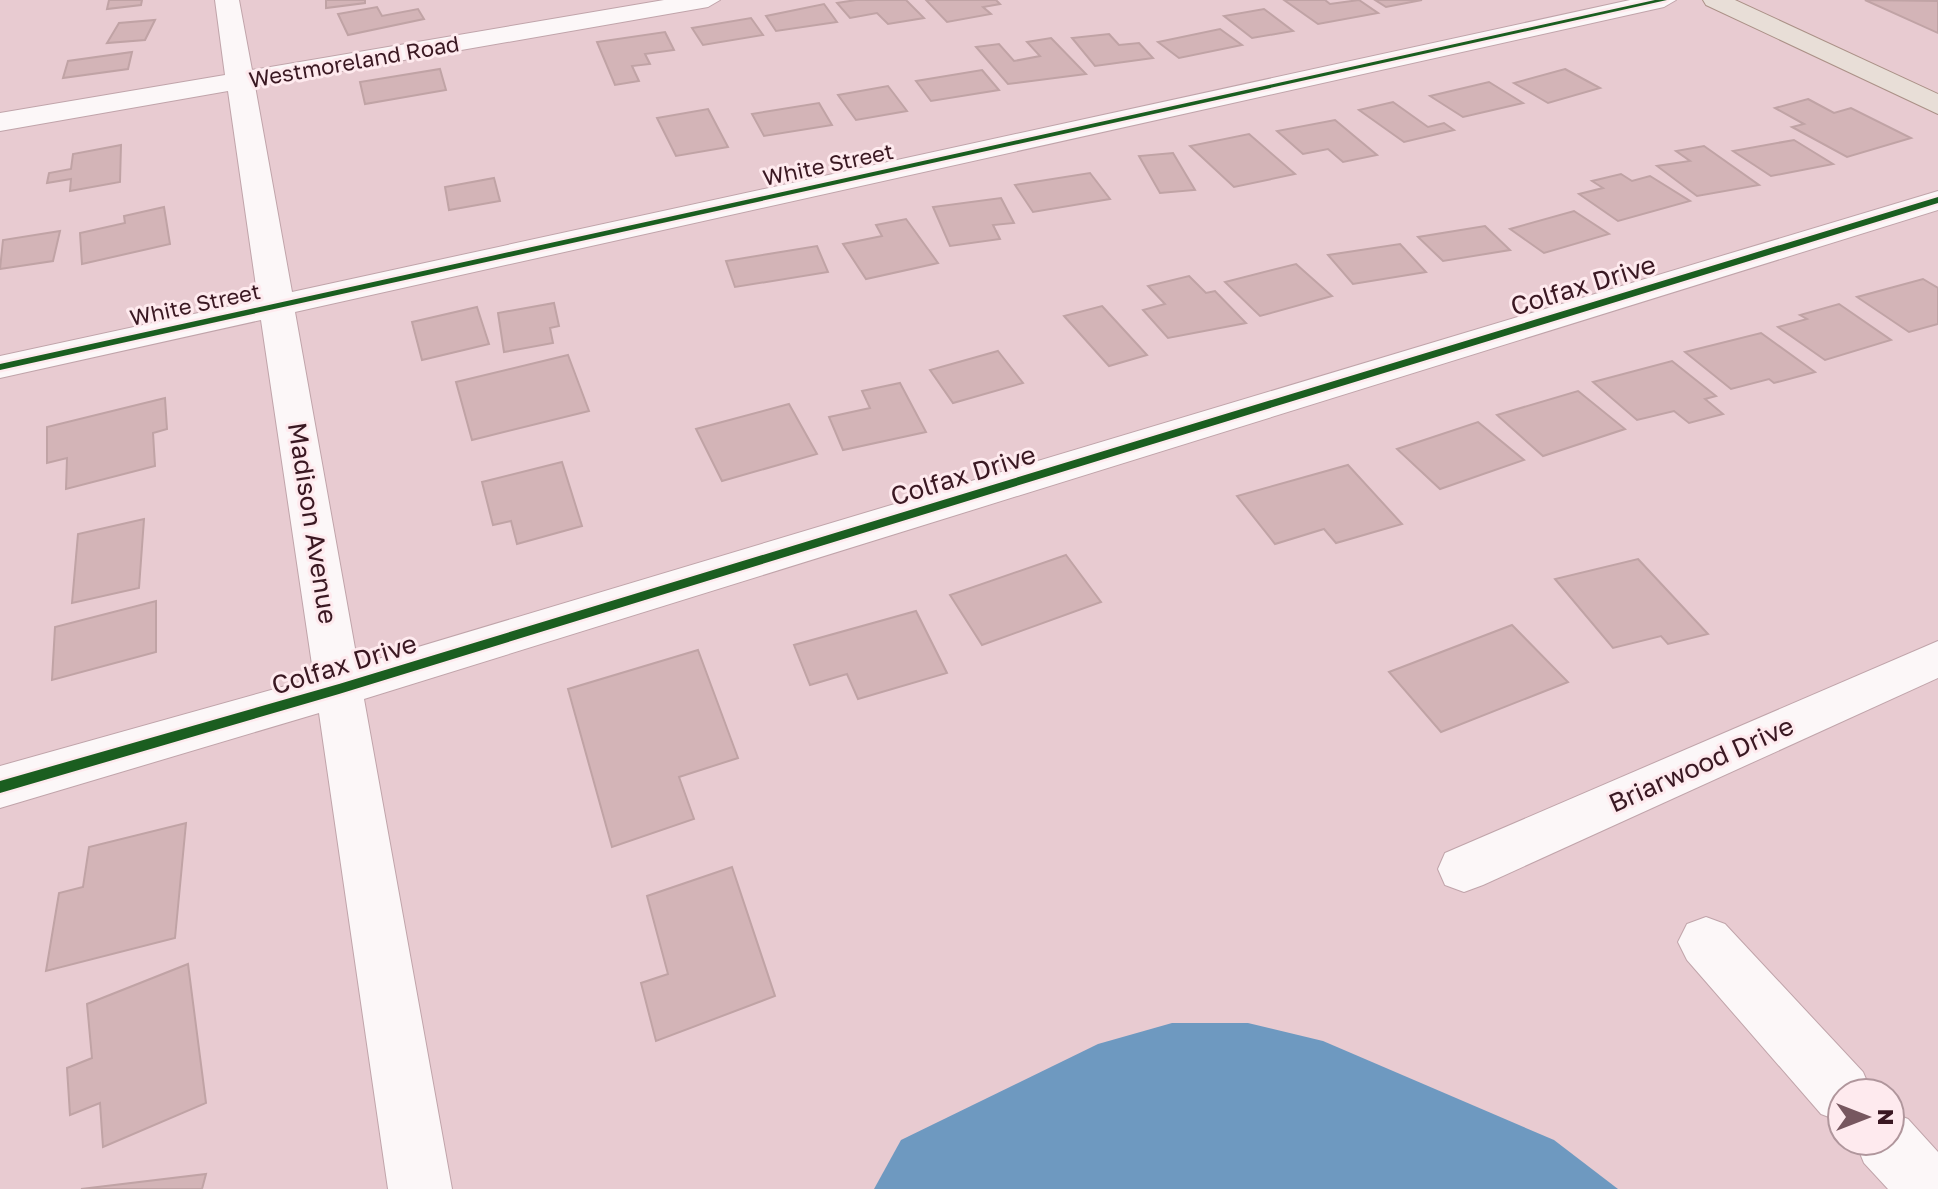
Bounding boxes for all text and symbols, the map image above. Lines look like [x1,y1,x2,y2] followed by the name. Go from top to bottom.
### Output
[247,29,461,93] street label: Westmoreland Road
[760,137,896,191] street label: White Street
[1507,248,1659,322] street label: Colfax Drive
[127,277,263,331] street label: White Street
[282,420,344,626] street label: Madison Avenue
[887,438,1039,512] street label: Colfax Drive
[268,627,420,701] street label: Colfax Drive
[1604,709,1798,819] street label: Briarwood Drive
[1826,1077,1906,1157] north arrow
[1873,1109,1900,1125] text: N

